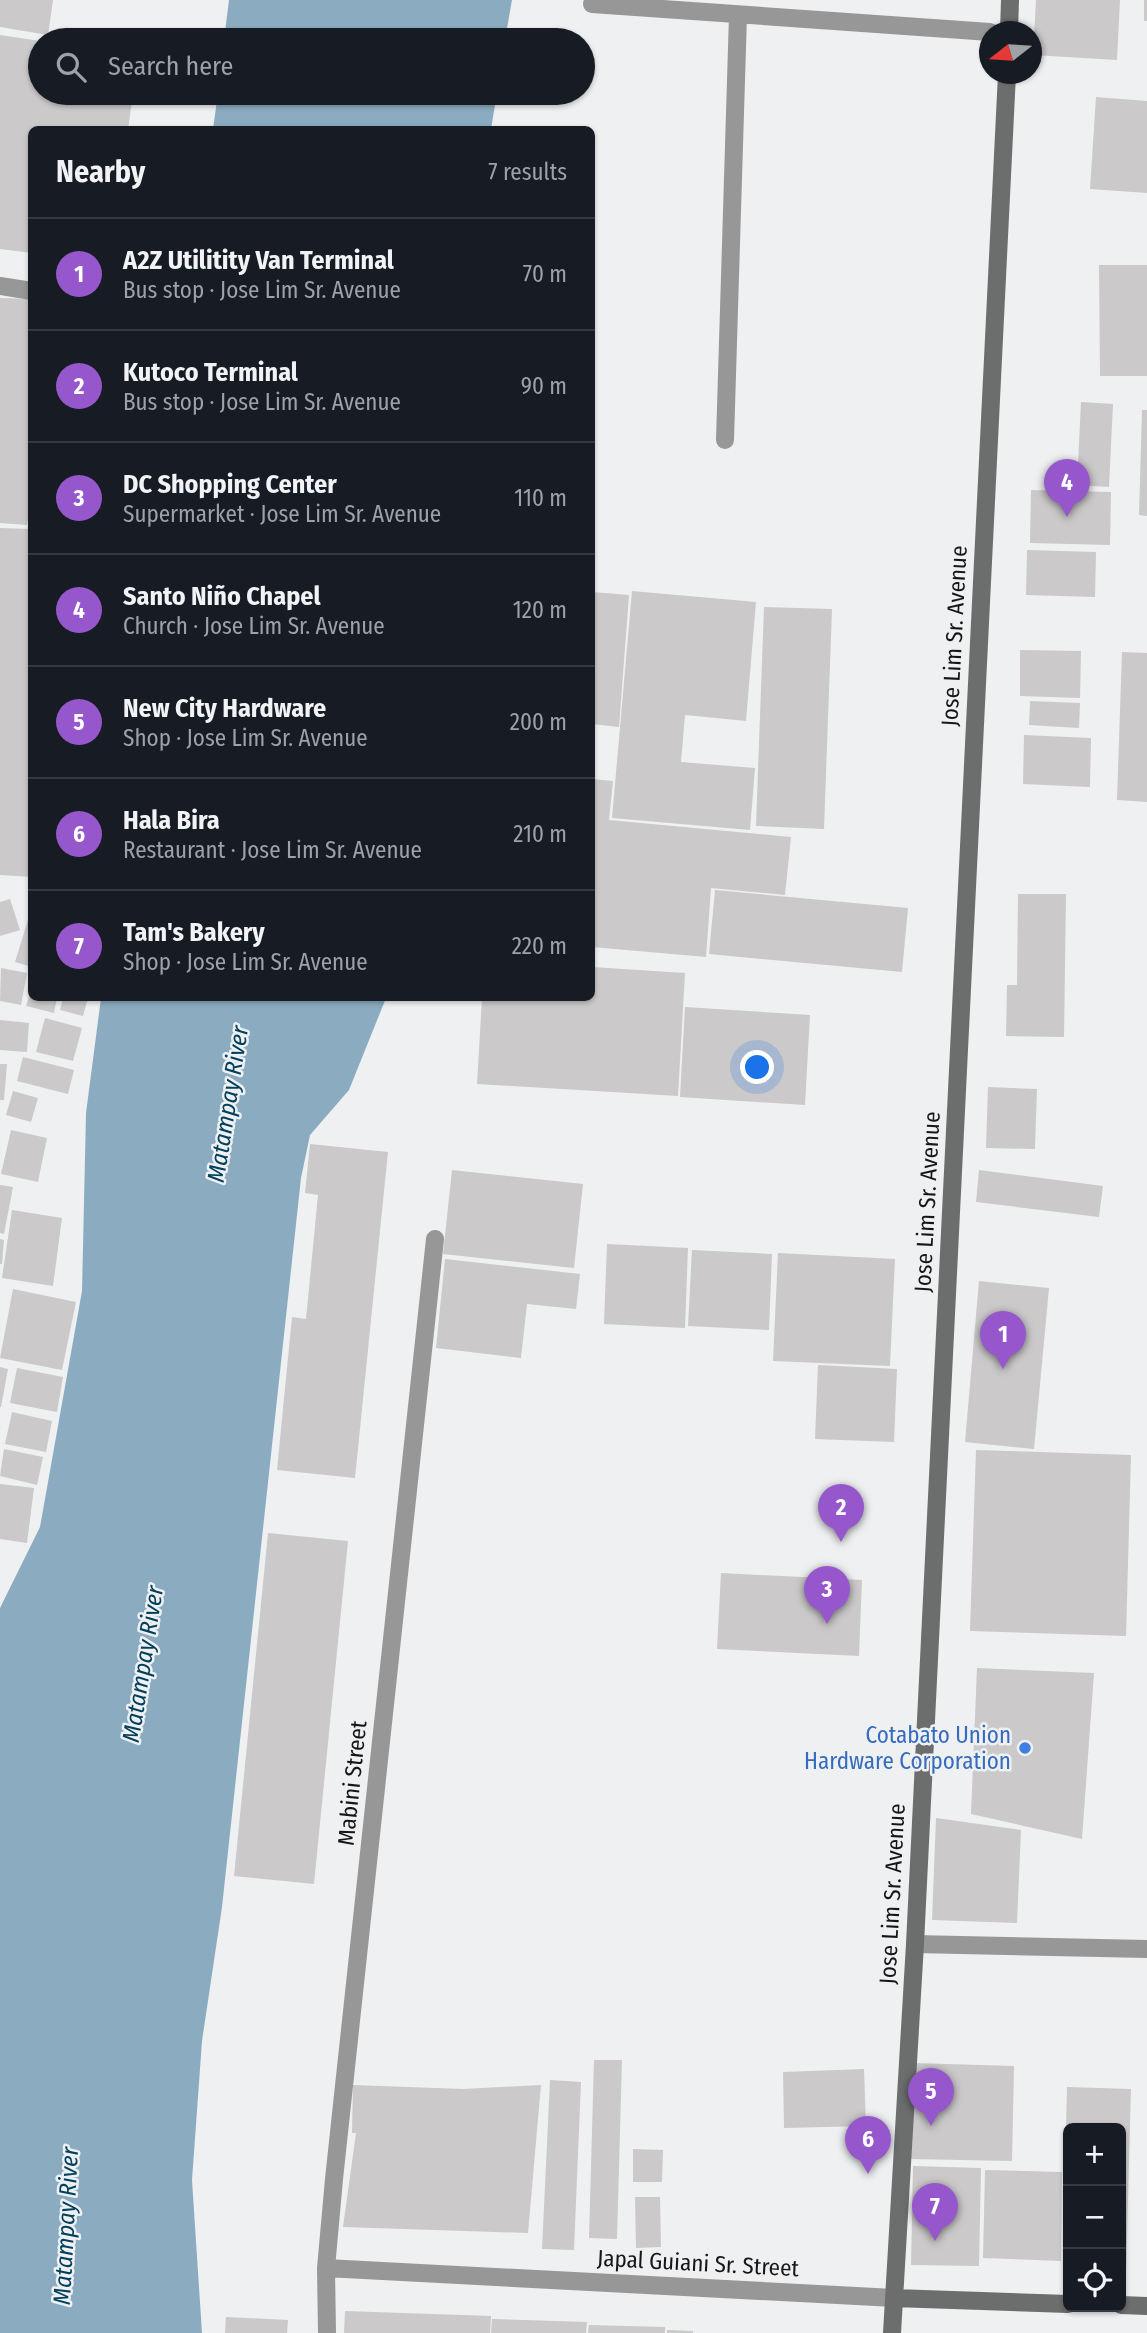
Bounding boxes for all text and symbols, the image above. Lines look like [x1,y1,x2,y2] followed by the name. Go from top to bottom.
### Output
[979,21,1042,84] north arrow
[28,28,595,105] search box
[52,48,90,86] icon: search
[108,51,233,82] text: Search here
[56,154,145,190] text: Nearby
[488,158,567,186] text: 7 results
[123,245,394,276] text: A2Z Utilitity Van Terminal
[74,260,84,288] text: 1
[523,260,567,288] text: 70 m
[123,276,401,304] text: Bus stop · Jose Lim Sr. Avenue
[123,357,298,388] text: Kutoco Terminal
[74,372,84,400] text: 2
[521,372,567,400] text: 90 m
[123,388,401,416] text: Bus stop · Jose Lim Sr. Avenue
[1044,459,1090,517] pin: 4
[123,469,337,500] text: DC Shopping Center
[74,484,84,512] text: 3
[514,484,567,512] text: 110 m
[123,500,441,528] text: Supermarket · Jose Lim Sr. Avenue
[935,545,973,727] street label: Jose Lim Sr. Avenue
[123,581,321,612] text: Santo Niño Chapel
[73,596,85,624] text: 4
[513,596,567,624] text: 120 m
[123,612,385,640] text: Church · Jose Lim Sr. Avenue
[123,693,326,724] text: New City Hardware
[73,708,85,736] text: 5
[510,708,567,736] text: 200 m
[123,724,368,752] text: Shop · Jose Lim Sr. Avenue
[123,805,220,836] text: Hala Bira
[73,820,85,848] text: 6
[513,820,567,848] text: 210 m
[123,836,422,864] text: Restaurant · Jose Lim Sr. Avenue
[123,917,265,948] text: Tam's Bakery
[74,932,84,960] text: 7
[512,932,567,960] text: 220 m
[123,948,368,976] text: Shop · Jose Lim Sr. Avenue
[202,1023,254,1184] water label: Matampay River
[740,1050,774,1084] your location
[908,1111,946,1293] street label: Jose Lim Sr. Avenue
[980,1311,1026,1369] pin: 1
[818,1484,864,1542] pin: 2
[804,1566,850,1624] pin: 3
[117,1583,169,1744] water label: Matampay River
[332,1719,373,1847] street label: Mabini Street
[804,1721,1011,1775] place label: Cotabato Union Hardware Corporation
[1017,1740,1033,1756] marker: Cotabato Union Hardware Corporation
[873,1803,911,1985] street label: Jose Lim Sr. Avenue
[908,2068,954,2126] pin: 5
[845,2116,891,2174] pin: 6
[1063,2123,1126,2312] map controls
[1063,2123,1126,2186] button: +
[48,2146,84,2306] water label: Matampay River
[912,2183,958,2241] pin: 7
[1063,2186,1126,2249] button: −
[596,2244,800,2282] street label: Japal Guiani Sr. Street
[1063,2249,1126,2312] button: locate

